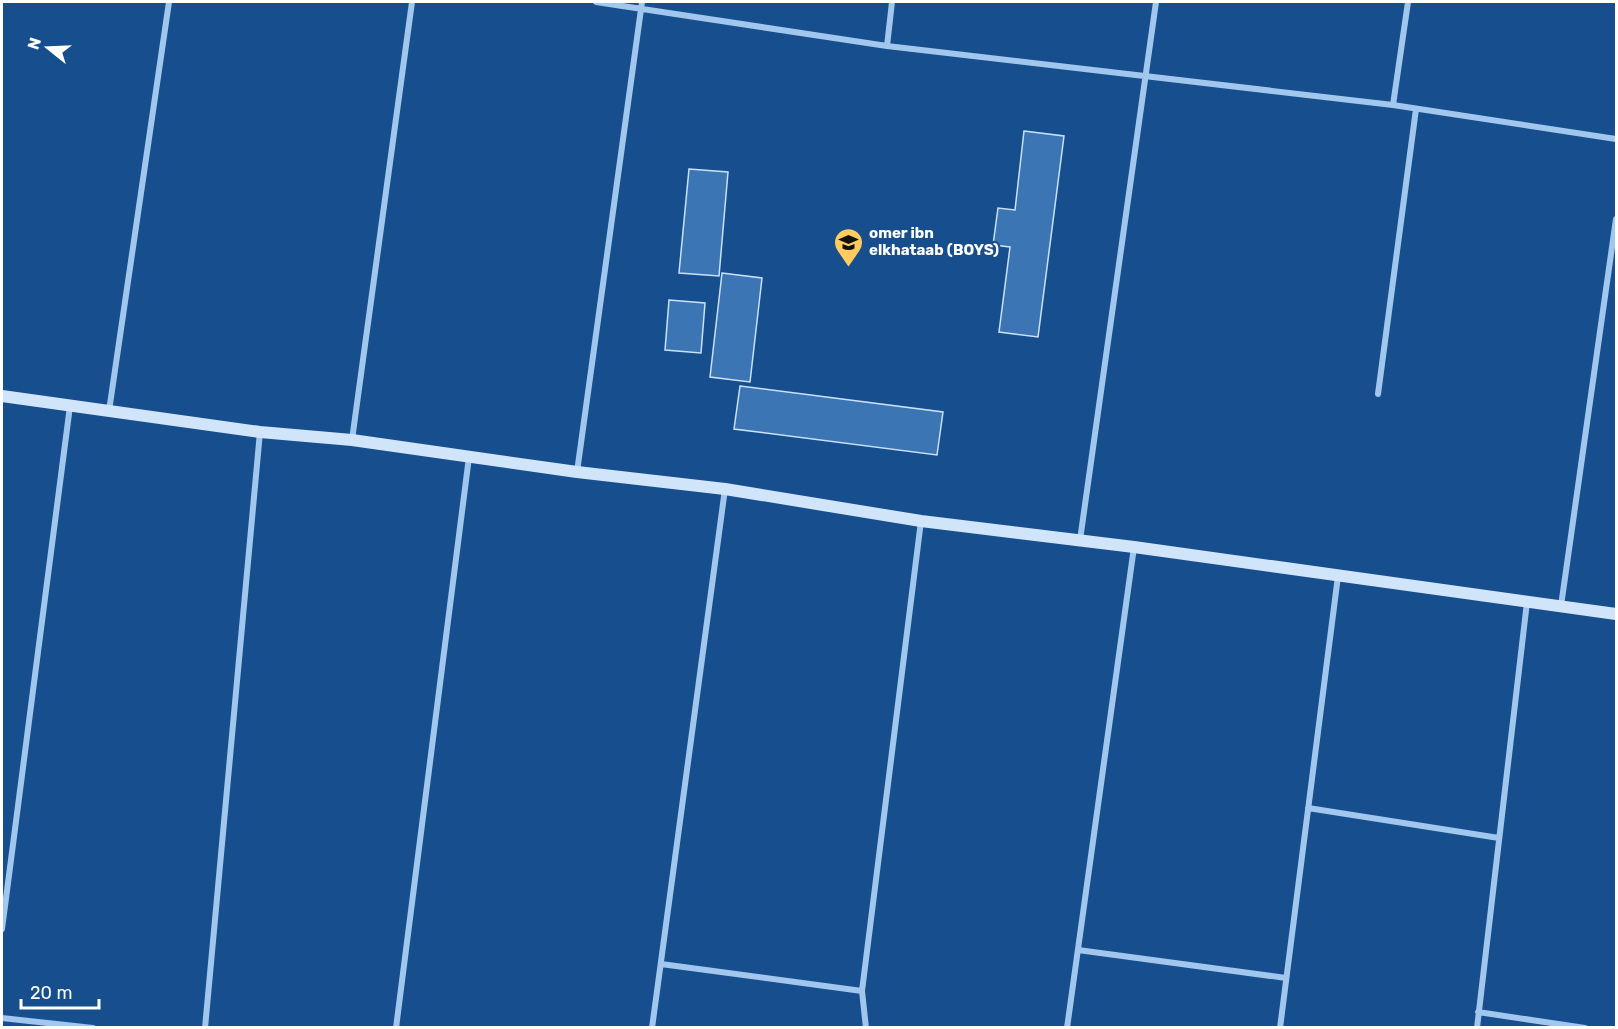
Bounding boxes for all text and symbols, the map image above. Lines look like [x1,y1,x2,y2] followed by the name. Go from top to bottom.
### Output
[18,18,78,78] north arrow
[23,35,45,52] text: N
[869,224,999,259] place label: omer ibn elkhataab (BOYS)
[832,226,864,268] school or university icon: omer ibn elkhataab (BOYS)
[21,972,99,1010] scale bar
[30,982,72,1004] text: 20 m

